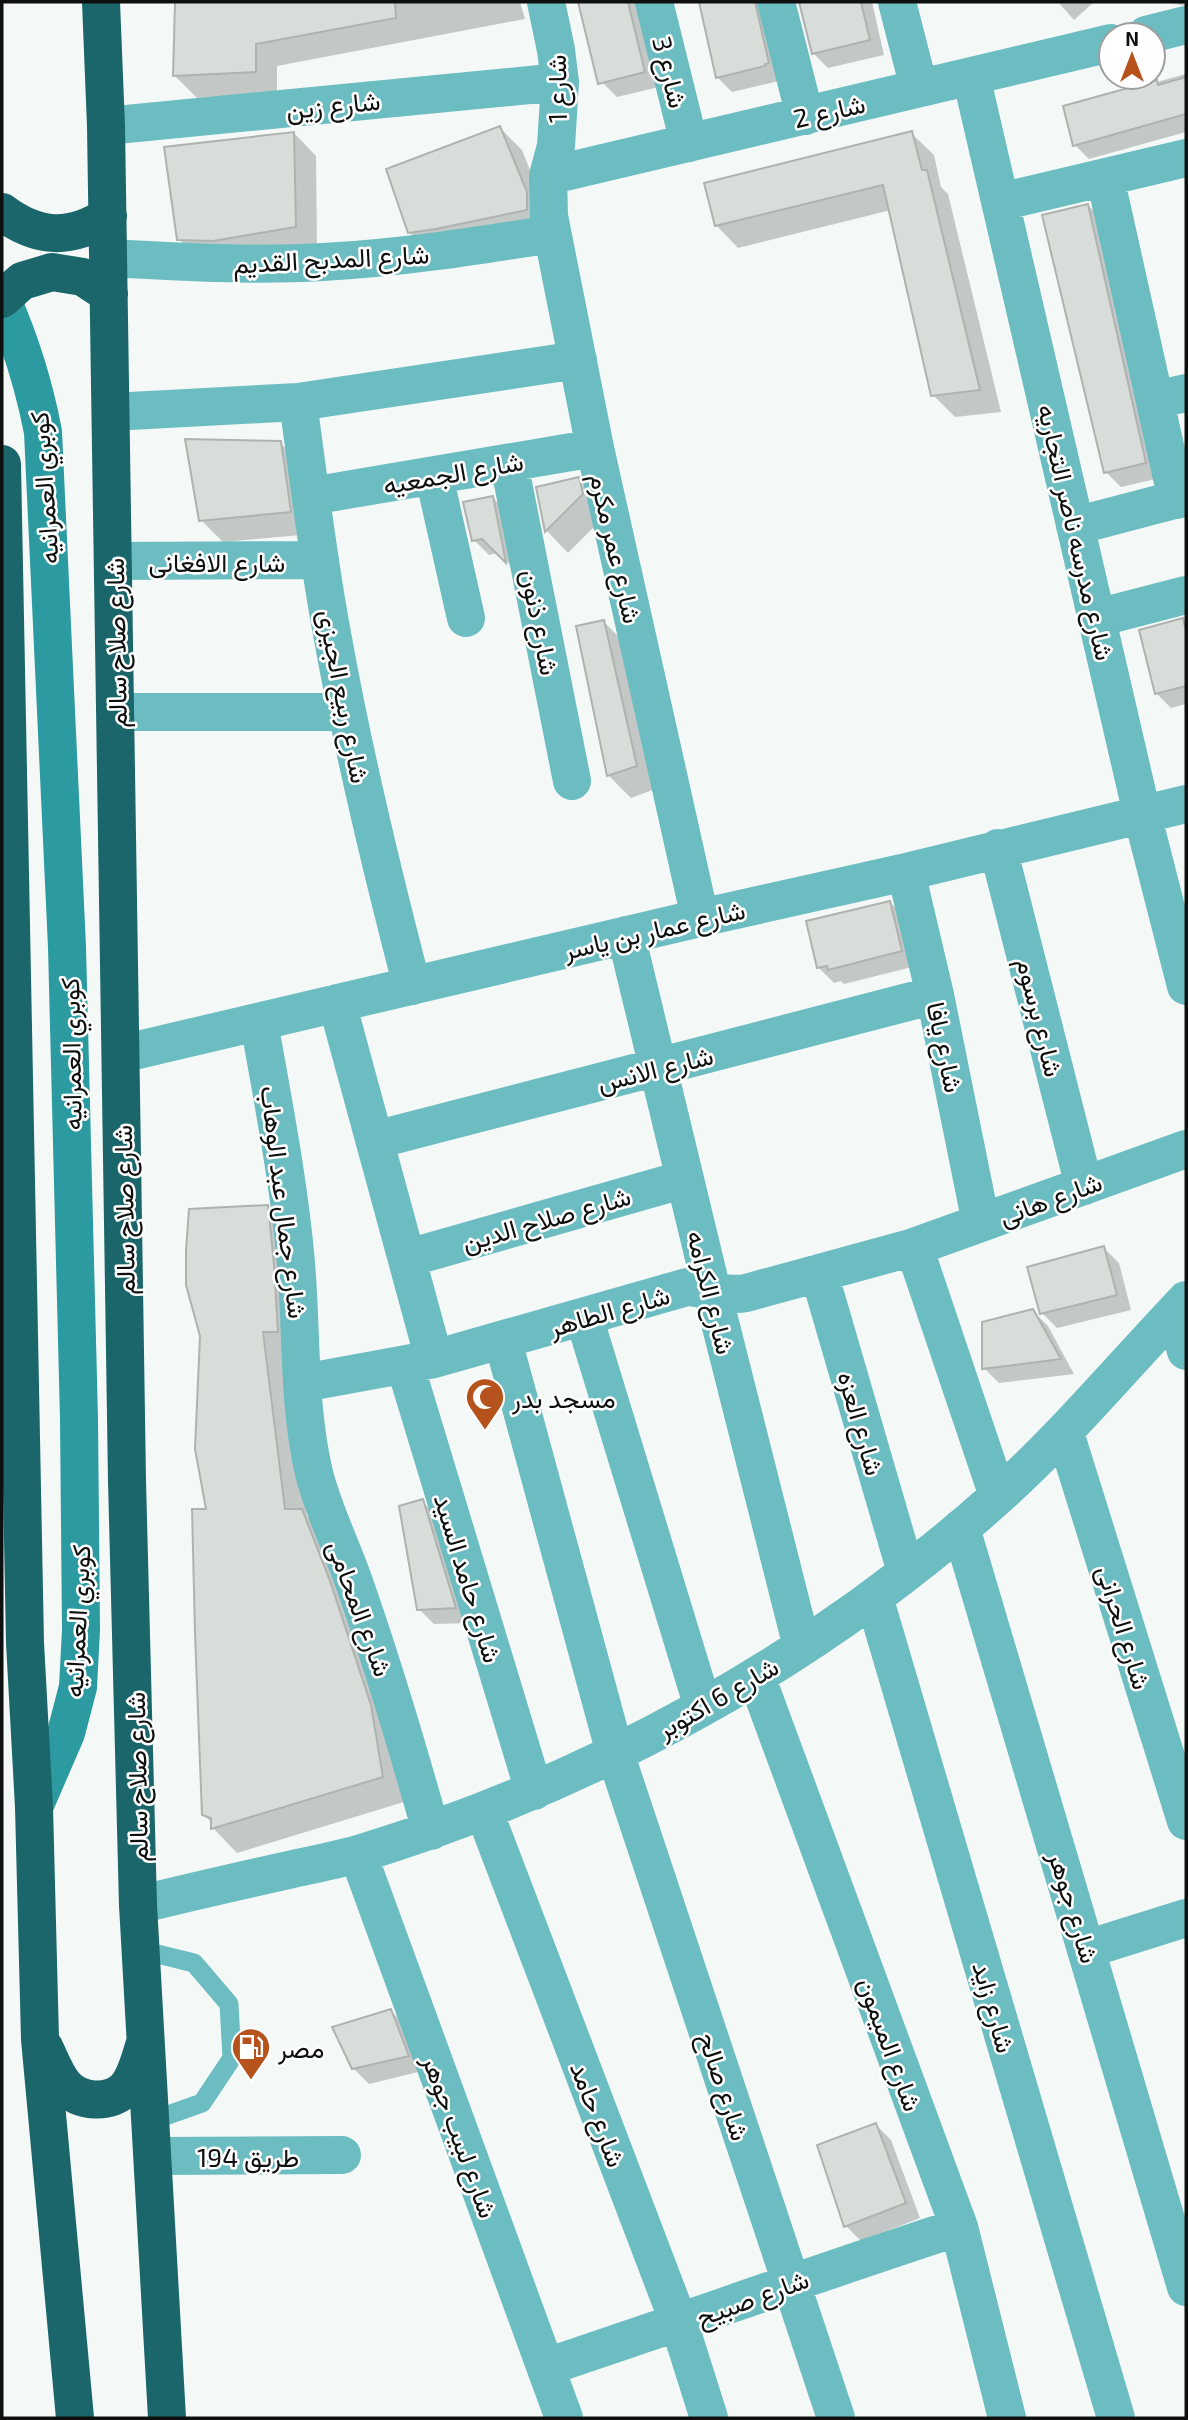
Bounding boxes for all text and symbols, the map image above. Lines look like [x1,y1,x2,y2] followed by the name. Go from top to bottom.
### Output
[1097,21,1167,91] north arrow
[1125,27,1139,50] text: N
[643,33,695,112] street label: شارع 3
[540,54,576,123] street label: شارع 1
[284,84,382,128] street label: شارع زين
[790,87,869,137] street label: شارع 2
[232,237,430,283] street label: شارع المدبح القديم
[1029,401,1122,664] street label: شارع مدرسه ناصر التجاريه
[22,410,71,565] street label: كوبري العمرانيه
[380,444,526,504] street label: شارع الجمعيه
[581,470,649,627] street label: شارع عمر مكرم
[149,546,285,581] street label: شارع الافغانى
[98,558,136,728] street label: شارع صلاح سالم
[512,566,566,678] street label: شارع ذنون
[309,607,377,786] street label: شارع ربيع الجيزى
[559,893,749,969] street label: شارع عمار بن ياسر
[1007,954,1071,1081] street label: شارع برسوم
[53,977,94,1131] street label: كوبري العمرانيه
[917,999,971,1096] street label: شارع يافا
[594,1039,717,1101] street label: شارع الانس
[251,1084,315,1321] street label: شارع جمال عبد الوهاب
[106,1125,144,1295] street label: شارع صلاح سالم
[994,1165,1107,1235] street label: شارع هانى
[458,1179,635,1261] street label: شارع صلاح الدين
[678,1227,742,1358] street label: شارع الكرامه
[544,1278,674,1346] street label: شارع الطاهر
[829,1367,892,1480] street label: شارع العزه
[464,1376,506,1431] mosque icon: مسجد بدر
[511,1382,616,1415] place label: مسجد بدر
[425,1490,509,1667] street label: شارع حامد السيد
[318,1536,400,1682] street label: شارع المحامى
[57,1544,102,1699] street label: كوبري العمرانيه
[1088,1561,1159,1694] street label: شارع الحرانى
[650,1650,785,1748] street label: شارع 6 اكتوبر
[119,1692,157,1862] street label: شارع صلاح سالم
[1039,1846,1107,1968] street label: شارع جوهر
[963,1958,1023,2057] street label: شارع زايد
[849,1973,930,2116] street label: شارع الميمون
[230,2026,272,2081] fuel station icon: مصر
[689,2028,757,2145] street label: شارع صالح
[277,2032,324,2065] place label: مصر
[413,2049,505,2223] street label: شارع لبيب جوهر
[561,2057,633,2172] street label: شارع حامد
[197,2141,299,2174] street label: طريق 194
[691,2262,814,2335] street label: شارع صبيح

